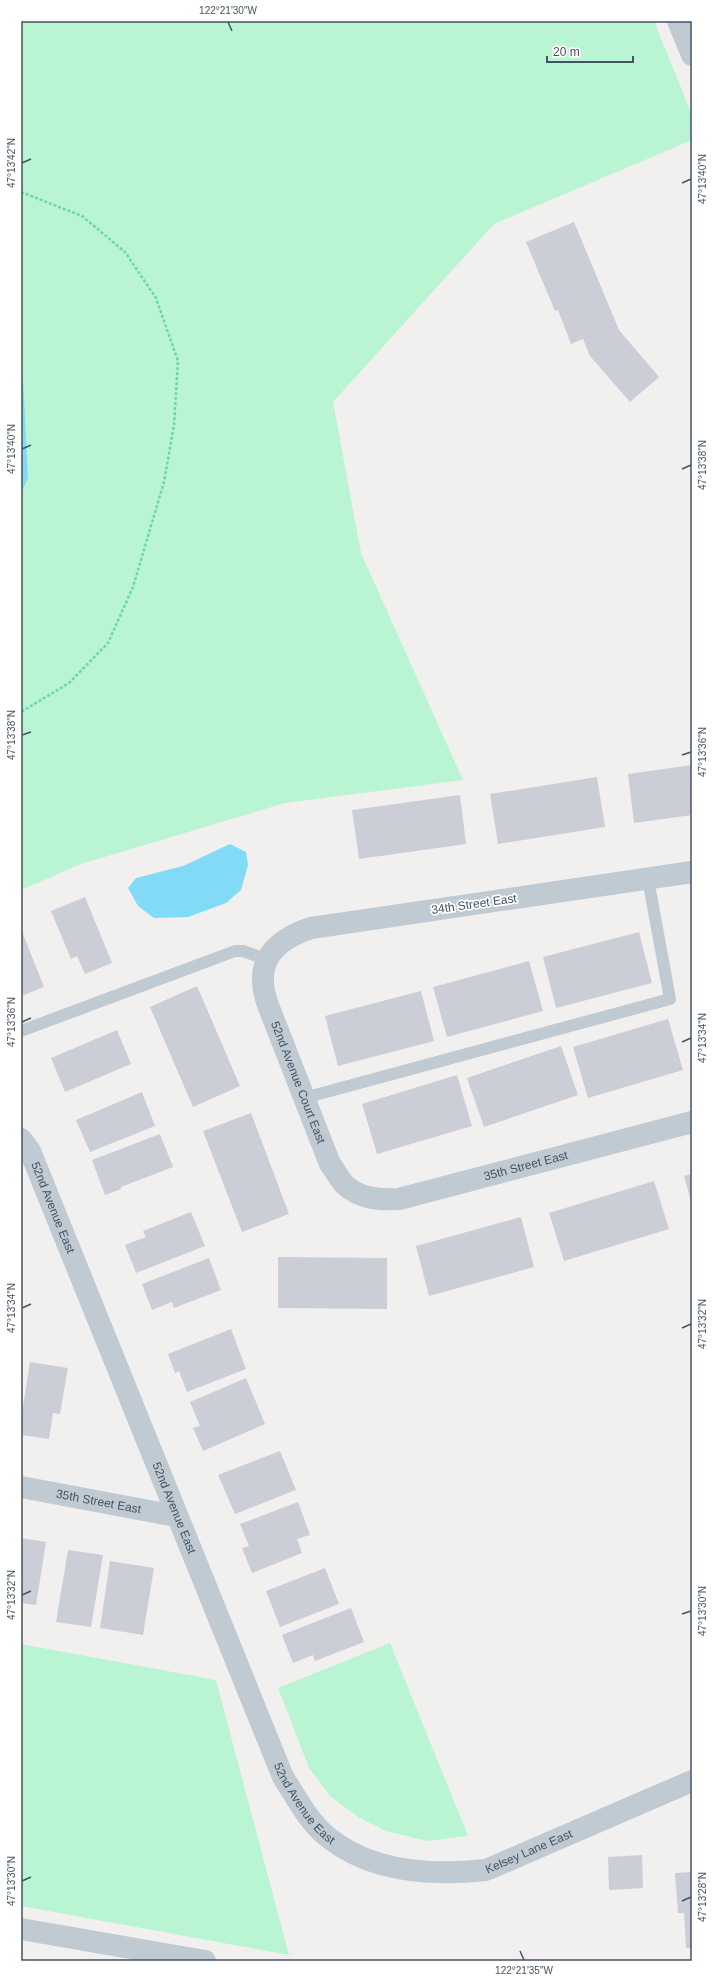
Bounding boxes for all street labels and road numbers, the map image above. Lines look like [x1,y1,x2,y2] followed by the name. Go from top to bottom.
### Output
[430,891,518,917] street label: 34th Street East
[268,1019,329,1146] street label: 52nd Avenue Court East
[482,1148,570,1183] street label: 35th Street East
[28,1160,78,1256] street label: 52nd Avenue East
[150,1460,199,1556] street label: 52nd Avenue East
[55,1487,143,1516] street label: 35th Street East
[271,1761,338,1847] street label: 52nd Avenue East
[483,1826,575,1877] street label: Kelsey Lane East

